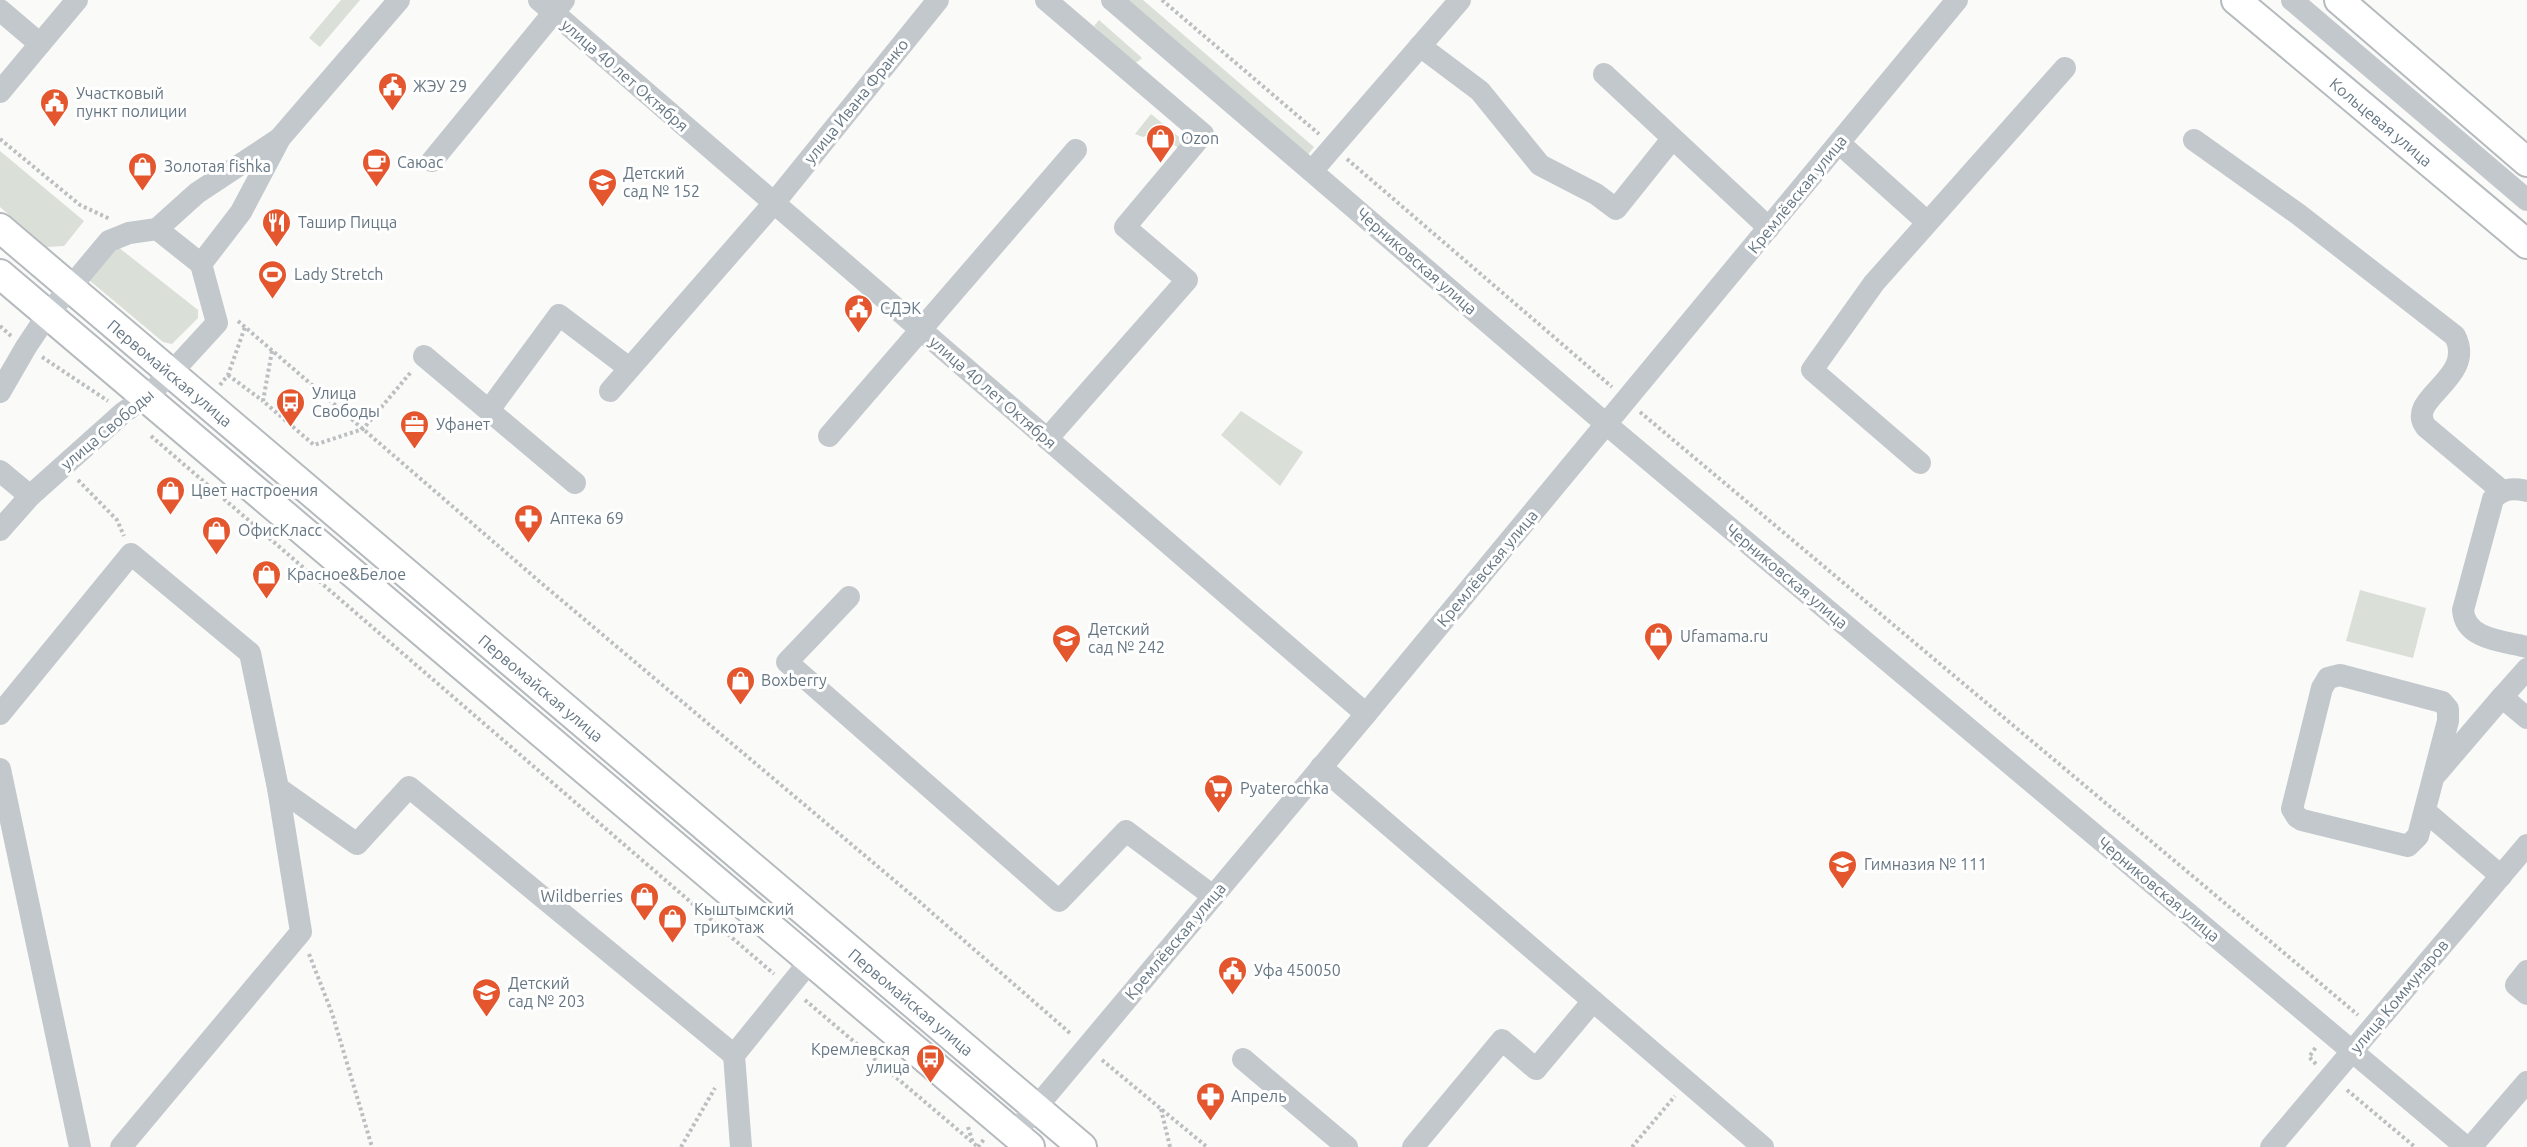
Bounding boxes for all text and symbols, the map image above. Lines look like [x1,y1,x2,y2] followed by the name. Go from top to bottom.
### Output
[558,15,692,135] street label: улица 40 лет Октября
[800,35,912,167] street label: улица Ивана Франко
[376,70,408,112] public building icon: ЖЭУ 29
[2326,74,2436,170] street label: Кольцевая улица
[413,77,467,95] place label: ЖЭУ 29
[76,84,187,120] place label: Участковый пункт полиции
[39,86,71,128] public building icon: Участковый пункт полиции
[1144,122,1176,164] shop icon: Ozon
[1181,129,1219,147] place label: Ozon
[1744,131,1850,257] street label: Кремлёвская улица
[360,146,392,188] cafe icon: Саюас
[127,150,159,192] shop icon: Золотая fishka
[397,153,444,171] place label: Саюас
[164,157,271,175] place label: Золотая fishka
[623,164,700,200] place label: Детский сад № 152
[586,166,618,208] school or university icon: Детский сад № 152
[1353,204,1481,318] street label: Черниковская улица
[261,206,293,248] restaurant icon: Ташир Пицца
[298,213,397,231] place label: Ташир Пицца
[257,258,289,300] sports icon: Lady Stretch
[294,265,384,283] place label: Lady Stretch
[843,292,875,334] public building icon: СДЭК
[880,299,921,317] place label: СДЭК
[104,316,236,430] street label: Первомайская улица
[926,332,1060,452] street label: улица 40 лет Октября
[312,384,380,420] place label: Улица Свободы
[57,385,157,473] street label: улица Свободы
[275,386,307,428] bus stop icon: Улица Свободы
[399,408,431,450] office icon: Уфанет
[436,415,490,433] place label: Уфанет
[154,474,186,516] shop icon: Цвет настроения
[191,481,318,499] place label: Цвет настроения
[513,502,545,544] pharmacy icon: Аптека 69
[1433,506,1541,630] street label: Кремлёвская улица
[550,509,624,527] place label: Аптека 69
[201,514,233,556] shop icon: ОфисКласс
[1723,520,1851,632] street label: Черниковская улица
[238,521,323,539] place label: ОфисКласс
[250,558,282,600] shop icon: Красное&Белое
[287,565,406,583] place label: Красное&Белое
[1088,620,1165,656] place label: Детский сад № 242
[1643,620,1675,662] shop icon: Ufamama.ru
[1051,622,1083,664] school or university icon: Детский сад № 242
[1680,627,1768,645] place label: Ufamama.ru
[475,631,607,745] street label: Первомайская улица
[724,664,756,706] shop icon: Boxberry
[761,671,827,689] place label: Boxberry
[1203,772,1235,814] supermarket icon: Pyaterochka
[1240,779,1329,797] place label: Pyaterochka
[2095,833,2223,945] street label: Черниковская улица
[1827,848,1859,890] school or university icon: Гимназия № 111
[1864,855,1987,873] place label: Гимназия № 111
[1121,879,1229,1003] street label: Кремлёвская улица
[628,880,660,922] shop icon: Wildberries
[540,887,623,905] place label: Wildberries
[694,900,794,936] place label: Кыштымский трикотаж
[657,902,689,944] shop icon: Кыштымский трикотаж
[2346,936,2452,1056] street label: улица Коммунаров
[845,945,977,1059] street label: Первомайская улица
[1217,954,1249,996] public building icon: Уфа 450050
[1254,961,1341,979] place label: Уфа 450050
[508,974,585,1010] place label: Детский сад № 203
[471,976,503,1018] school or university icon: Детский сад № 203
[811,1040,910,1076] place label: Кремлевская улица
[915,1042,947,1084] bus stop icon: Кремлевская улица
[1194,1080,1226,1122] pharmacy icon: Апрель
[1231,1087,1286,1105] place label: Апрель

